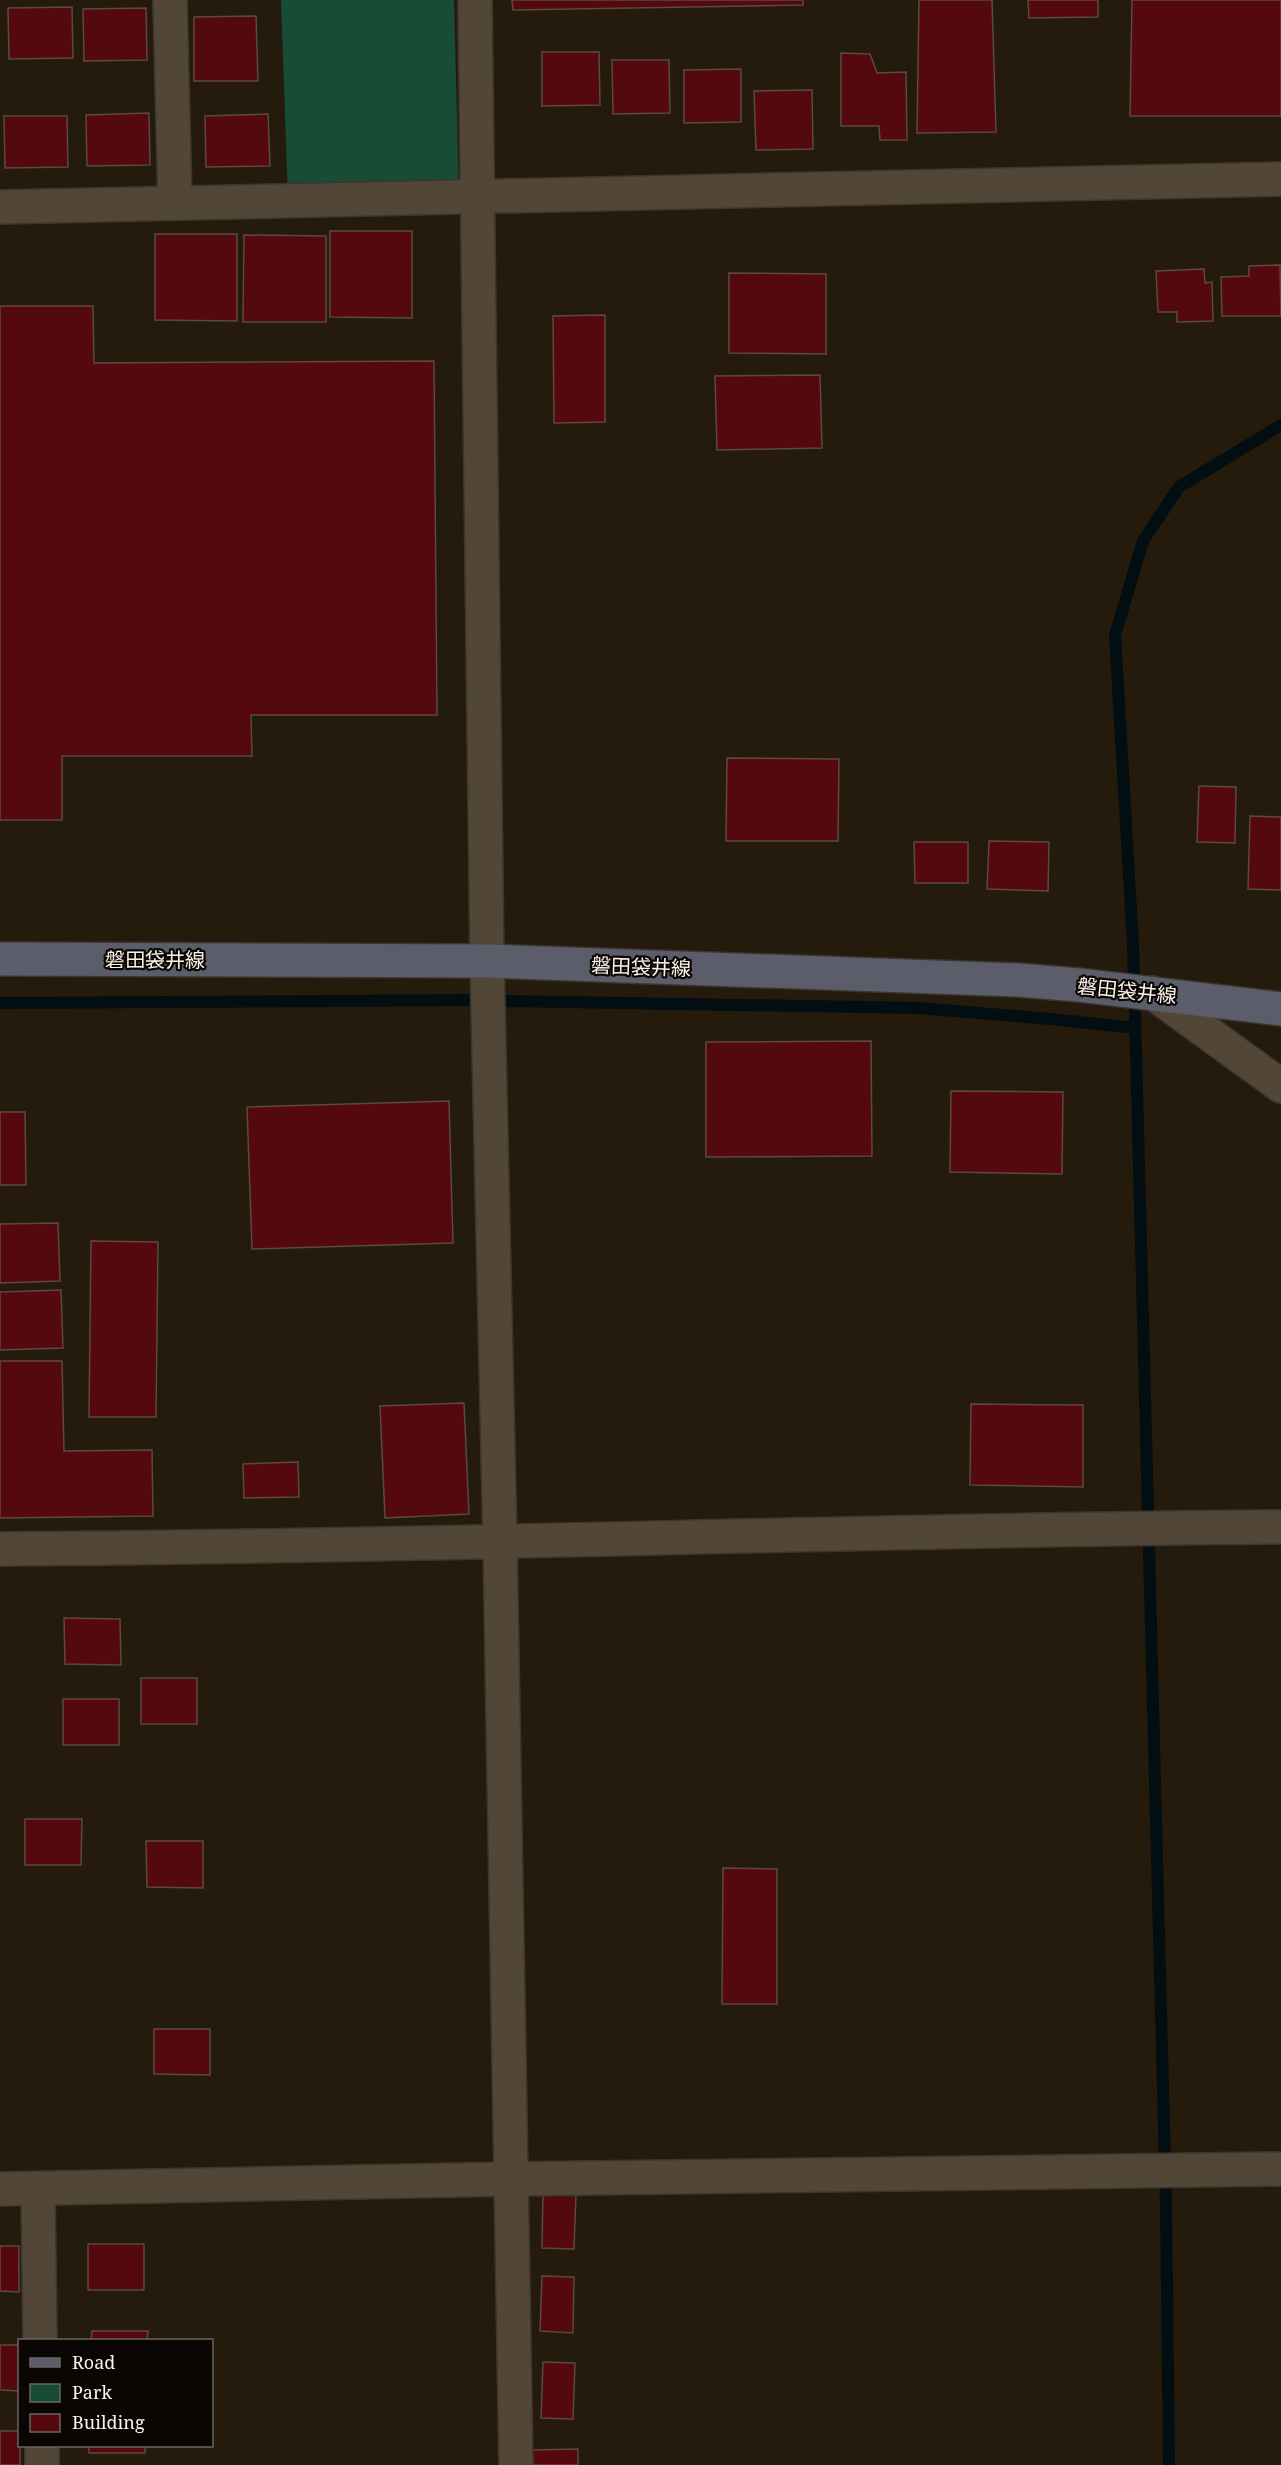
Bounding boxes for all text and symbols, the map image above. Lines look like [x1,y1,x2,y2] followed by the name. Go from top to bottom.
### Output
[105,946,205,973] street label: 磐田袋井線
[591,951,691,982] street label: 磐田袋井線
[1076,972,1178,1009] street label: 磐田袋井線
[18,2339,213,2447] legend
[72,2350,115,2374] text: Road
[72,2380,112,2404] text: Park
[72,2410,145,2434] text: Building

